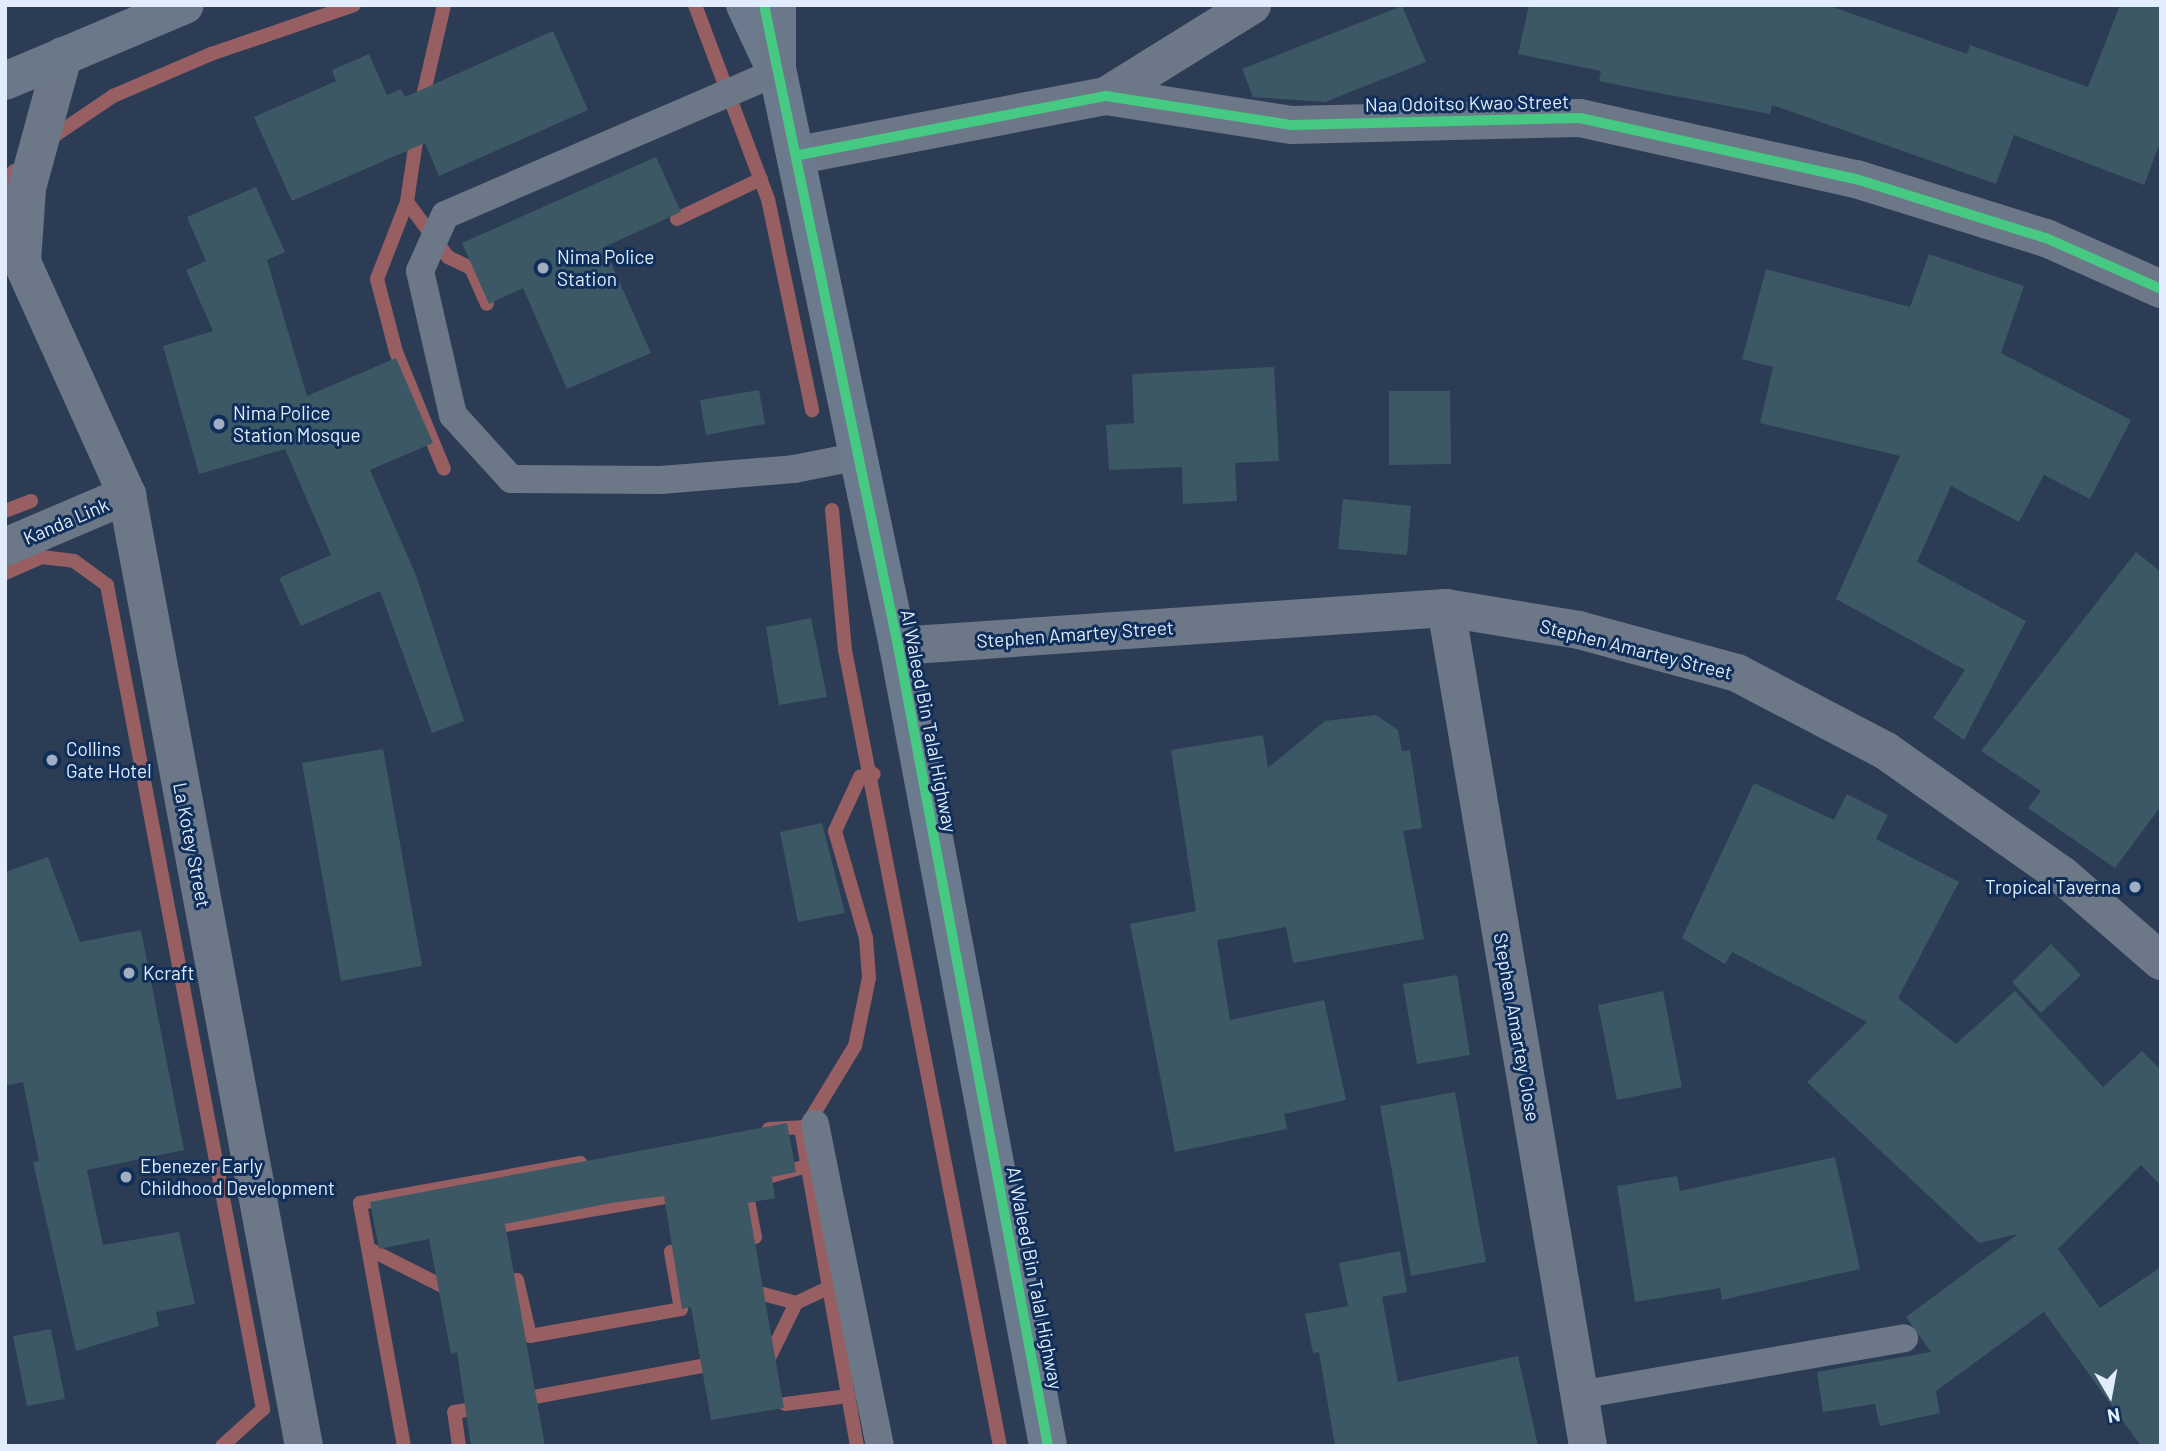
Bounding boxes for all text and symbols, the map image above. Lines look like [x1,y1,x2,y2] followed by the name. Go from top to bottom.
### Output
[1365,90,1569,116] street label: Naa Odoitso Kwao Street
[557,246,654,290] place label: Nima Police Station
[535,260,551,276] marker: Nima Police Station
[233,402,361,446] place label: Nima Police Station Mosque
[211,416,227,432] marker: Nima Police Station Mosque
[20,493,112,549] street label: Kanda Link
[896,608,962,834] street label: Al Waleed Bin Talal Highway
[1537,614,1735,684] street label: Stephen Amartey Street
[976,616,1174,652] street label: Stephen Amartey Street
[66,738,151,782] place label: Collins Gate Hotel
[44,752,60,768] marker: Collins Gate Hotel
[169,781,215,909] street label: La Kotey Street
[1985,876,2121,898] place label: Tropical Taverna
[2127,879,2143,895] marker: Tropical Taverna
[1489,931,1545,1123] street label: Stephen Amartey Close
[143,962,194,984] place label: Kcraft
[121,965,137,981] marker: Kcraft
[140,1155,335,1199] place label: Ebenezer Early Childhood Development
[1002,1165,1068,1391] street label: Al Waleed Bin Talal Highway
[118,1169,134,1185] marker: Ebenezer Early Childhood Development
[2075,1360,2145,1430] north arrow
[2106,1404,2122,1429] text: N

